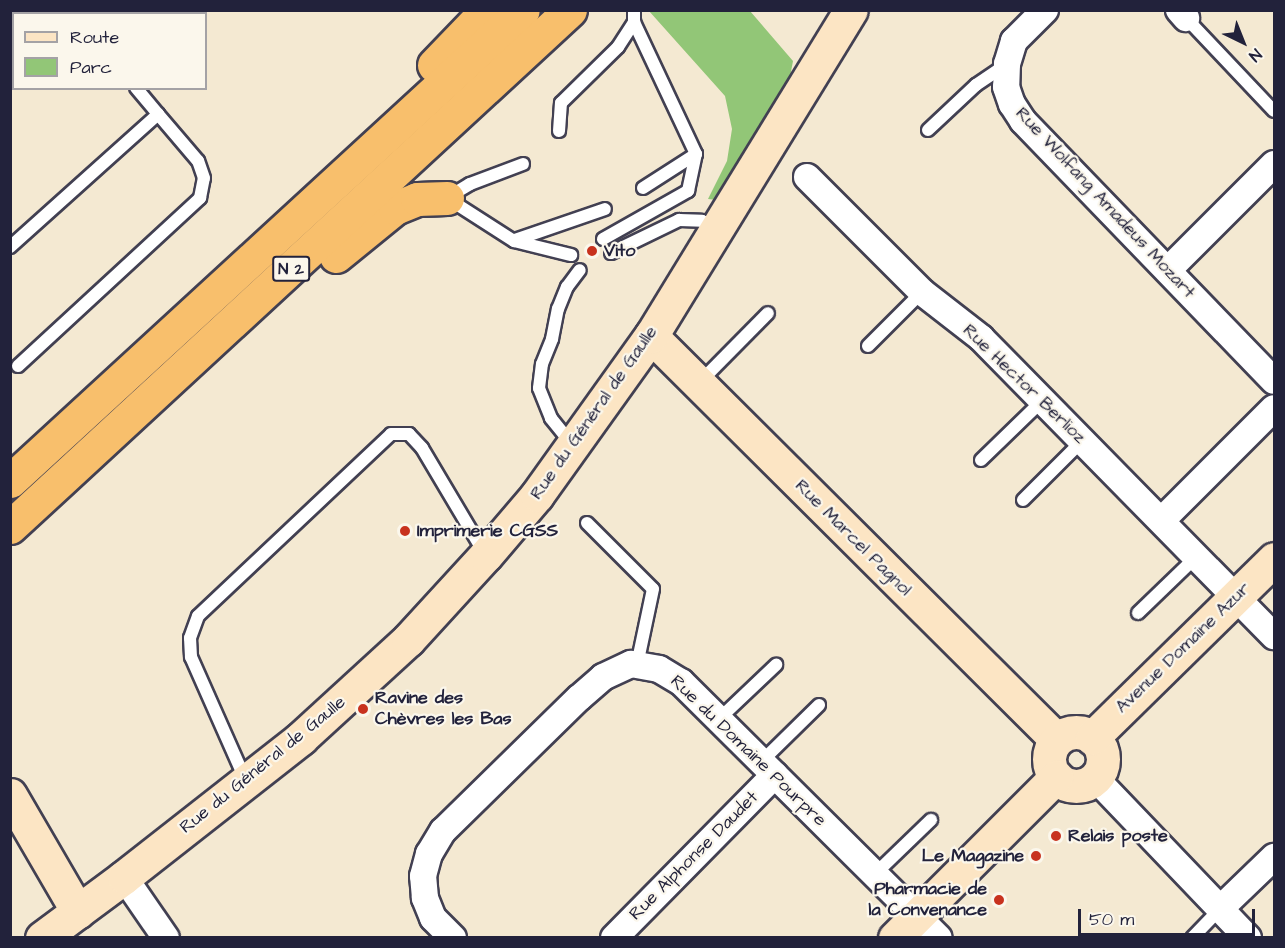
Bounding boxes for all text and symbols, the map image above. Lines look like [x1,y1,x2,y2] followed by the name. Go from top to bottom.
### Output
[12,12,207,90] legend
[1213,12,1273,72] north arrow
[70,25,119,50] text: Route
[1244,44,1266,67] text: N
[70,55,112,80] text: Parc
[1011,103,1199,303] street label: Rue Wolfang Amadeus Mozart
[604,240,635,262] place label: Vito
[585,244,599,258] marker: Vito
[272,256,310,282] road number: N 2
[958,320,1090,448] street label: Rue Hector Berlioz
[526,322,662,504] street label: Rue du Général de Gaulle
[790,475,916,601] street label: Rue Marcel Pagnol
[417,520,558,542] place label: Imprimerie CGSS
[398,524,412,538] marker: Imprimerie CGSS
[1111,578,1255,718] street label: Avenue Domaine Azur
[666,671,830,831] street label: Rue du Domaine Pourpre
[375,688,511,730] place label: Ravine des Chèvres les Bas
[176,692,350,838] street label: Rue du Général de Gaulle
[356,702,370,716] marker: Ravine des Chèvres les Bas
[625,787,763,925] street label: Rue Alphonse Daudet
[1068,825,1168,847] place label: Relais poste
[1049,829,1063,843] marker: Relais poste
[922,845,1024,867] place label: Le Magazine
[1029,849,1043,863] marker: Le Magazine
[869,879,987,922] place label: Pharmacie de la Convenance
[992,893,1006,907] marker: Pharmacie de la Convenance
[1081,897,1258,935] scale bar
[1089,907,1134,932] text: 50 m

